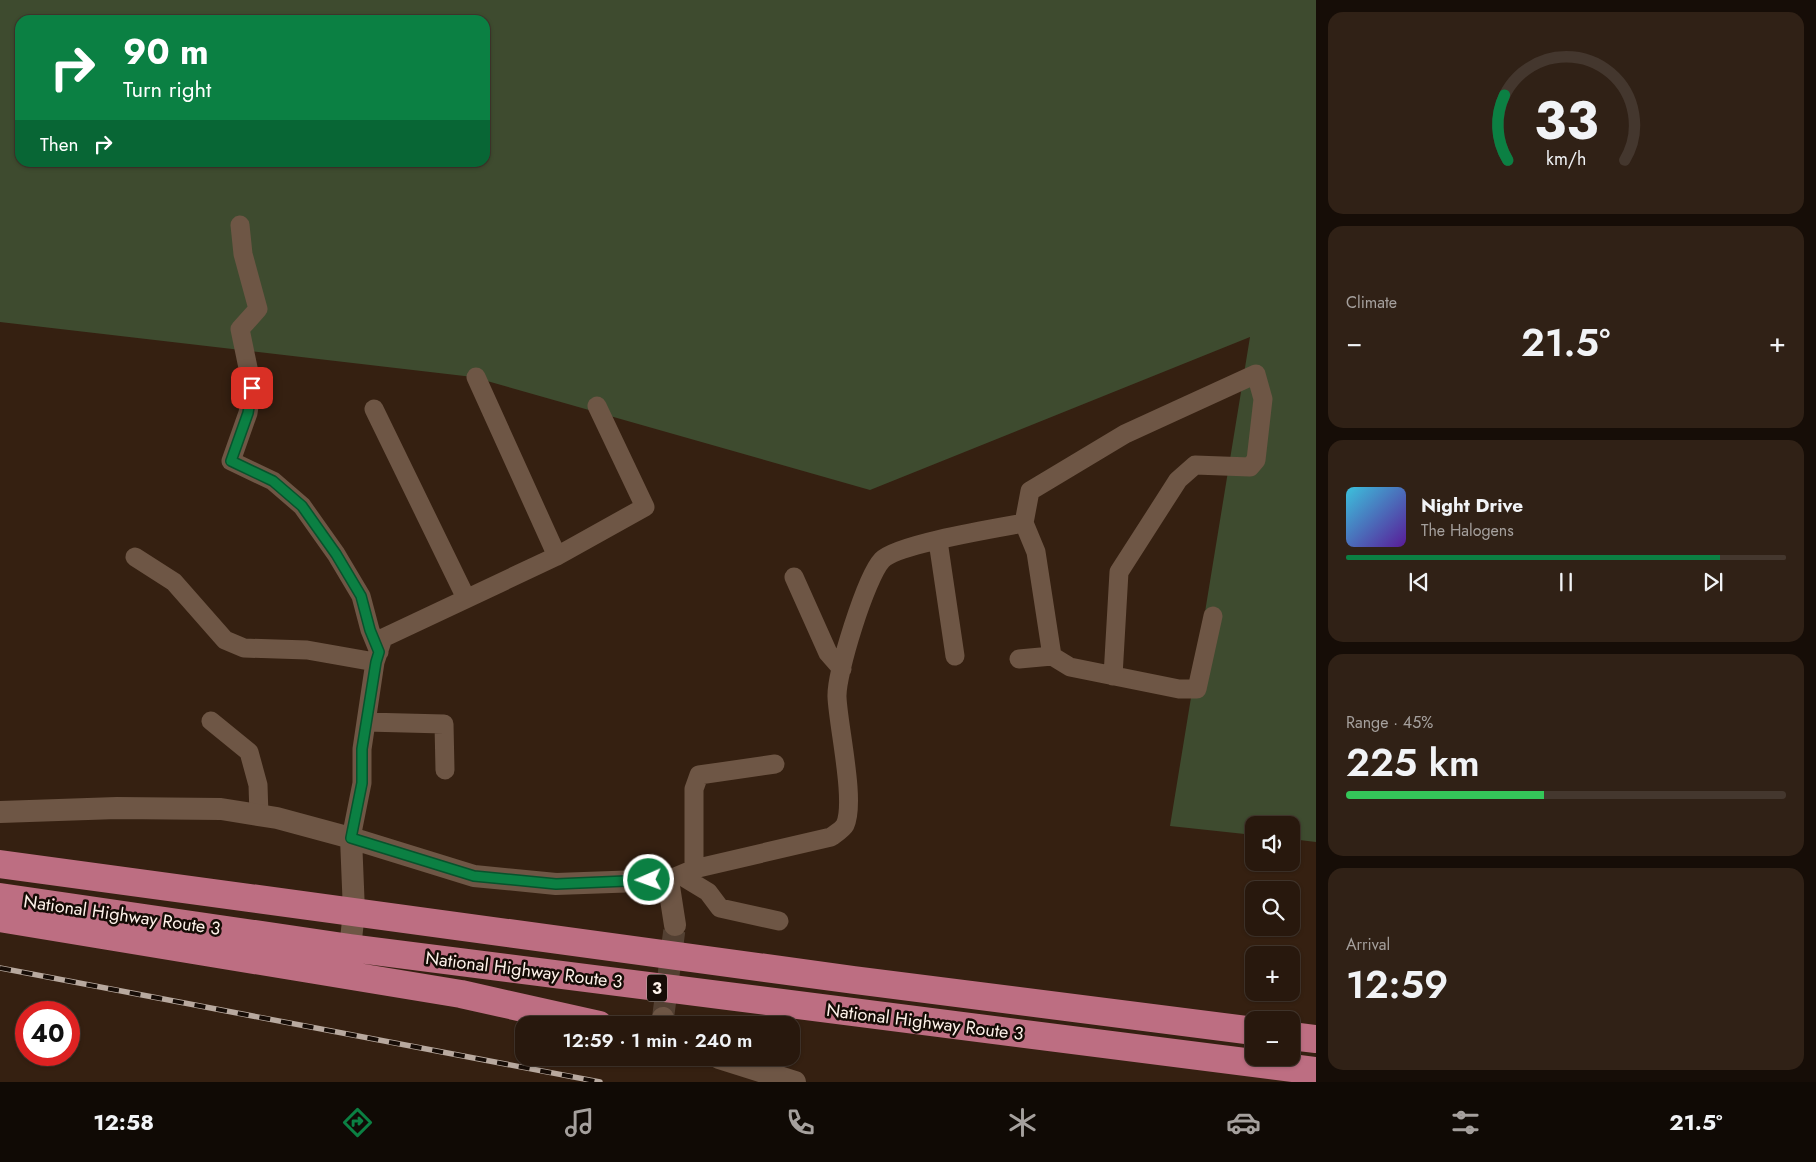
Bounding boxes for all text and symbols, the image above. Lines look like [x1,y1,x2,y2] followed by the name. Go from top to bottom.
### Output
[123,27,209,77] text: 90 m
[40,35,105,100] icon: right
[123,73,211,105] text: Turn right
[1534,83,1598,159] text: 33
[89,130,117,158] icon: right
[40,131,79,158] text: Then
[1546,146,1586,172] text: km/h
[1346,291,1397,314] text: Climate
[1521,315,1610,370] text: 21.5°
[1346,322,1363,363] text: −
[1769,322,1786,363] text: +
[231,367,273,409] pin
[238,374,266,402] icon: arrive
[1421,492,1523,519] text: Night Drive
[1421,519,1514,542] text: The Halogens
[1405,568,1433,596] icon: previous
[1552,568,1580,596] icon: pause
[1699,568,1727,596] icon: next
[1346,711,1433,734] text: Range · 45%
[1346,735,1480,790] text: 225 km
[1245,816,1300,1066] map controls
[1245,816,1300,871] button: sound
[622,853,674,905] position arrow
[1245,881,1300,936] button: search
[22,888,222,942] street label: National Highway Route 3
[1346,933,1390,956] text: Arrival
[424,945,624,995] street label: National Highway Route 3
[1245,946,1300,1001] button: +
[1346,957,1448,1012] text: 12:59
[647,974,667,1001] road number: 3
[825,997,1025,1047] street label: National Highway Route 3
[15,1001,80,1066] speed limit sign: 40
[1245,1011,1300,1066] button: −
[563,1027,752,1054] text: 12:59 · 1 min · 240 m
[340,1105,375,1140] icon: directions
[562,1105,597,1140] icon: music
[783,1105,818,1140] icon: phone
[1005,1105,1040,1140] icon: climate
[1226,1105,1261,1140] icon: car
[1448,1105,1483,1140] icon: filters
[93,1106,154,1138] text: 12:58
[1669,1106,1723,1138] text: 21.5°

